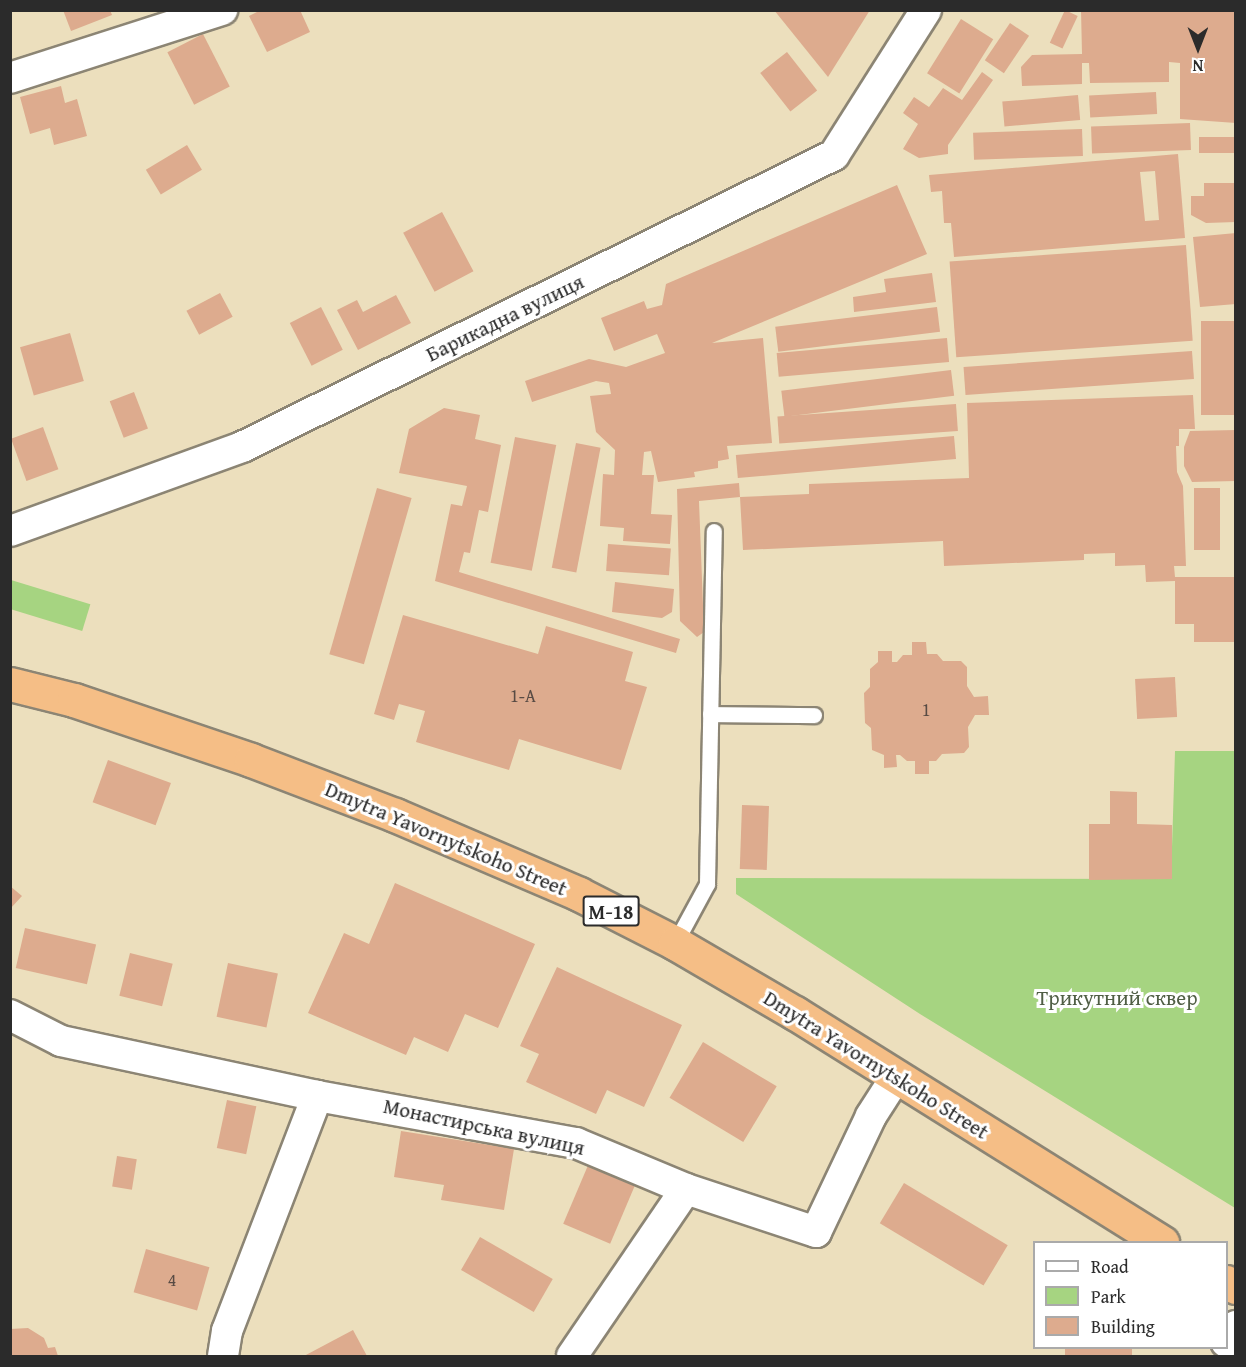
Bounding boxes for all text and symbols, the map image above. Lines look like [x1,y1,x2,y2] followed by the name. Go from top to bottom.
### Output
[1168,18,1228,78] north arrow
[1193,54,1203,78] text: N
[422,269,588,367] street label: Барикадна вулиця
[510,685,536,707] house number: 1-А
[922,699,930,721] house number: 1
[321,777,571,901] street label: Dmytra Yavornytskoho Street
[582,894,640,928] road number: М-18
[759,985,993,1145] street label: Dmytra Yavornytskoho Street
[1037,985,1197,1011] park label: Трикутний сквер
[381,1093,587,1161] street label: Монастирська вулиця
[1033,1241,1228,1349] legend
[1091,1253,1129,1280] text: Road
[168,1269,176,1291] house number: 4
[1091,1283,1126,1310] text: Park
[1091,1313,1155,1340] text: Building

